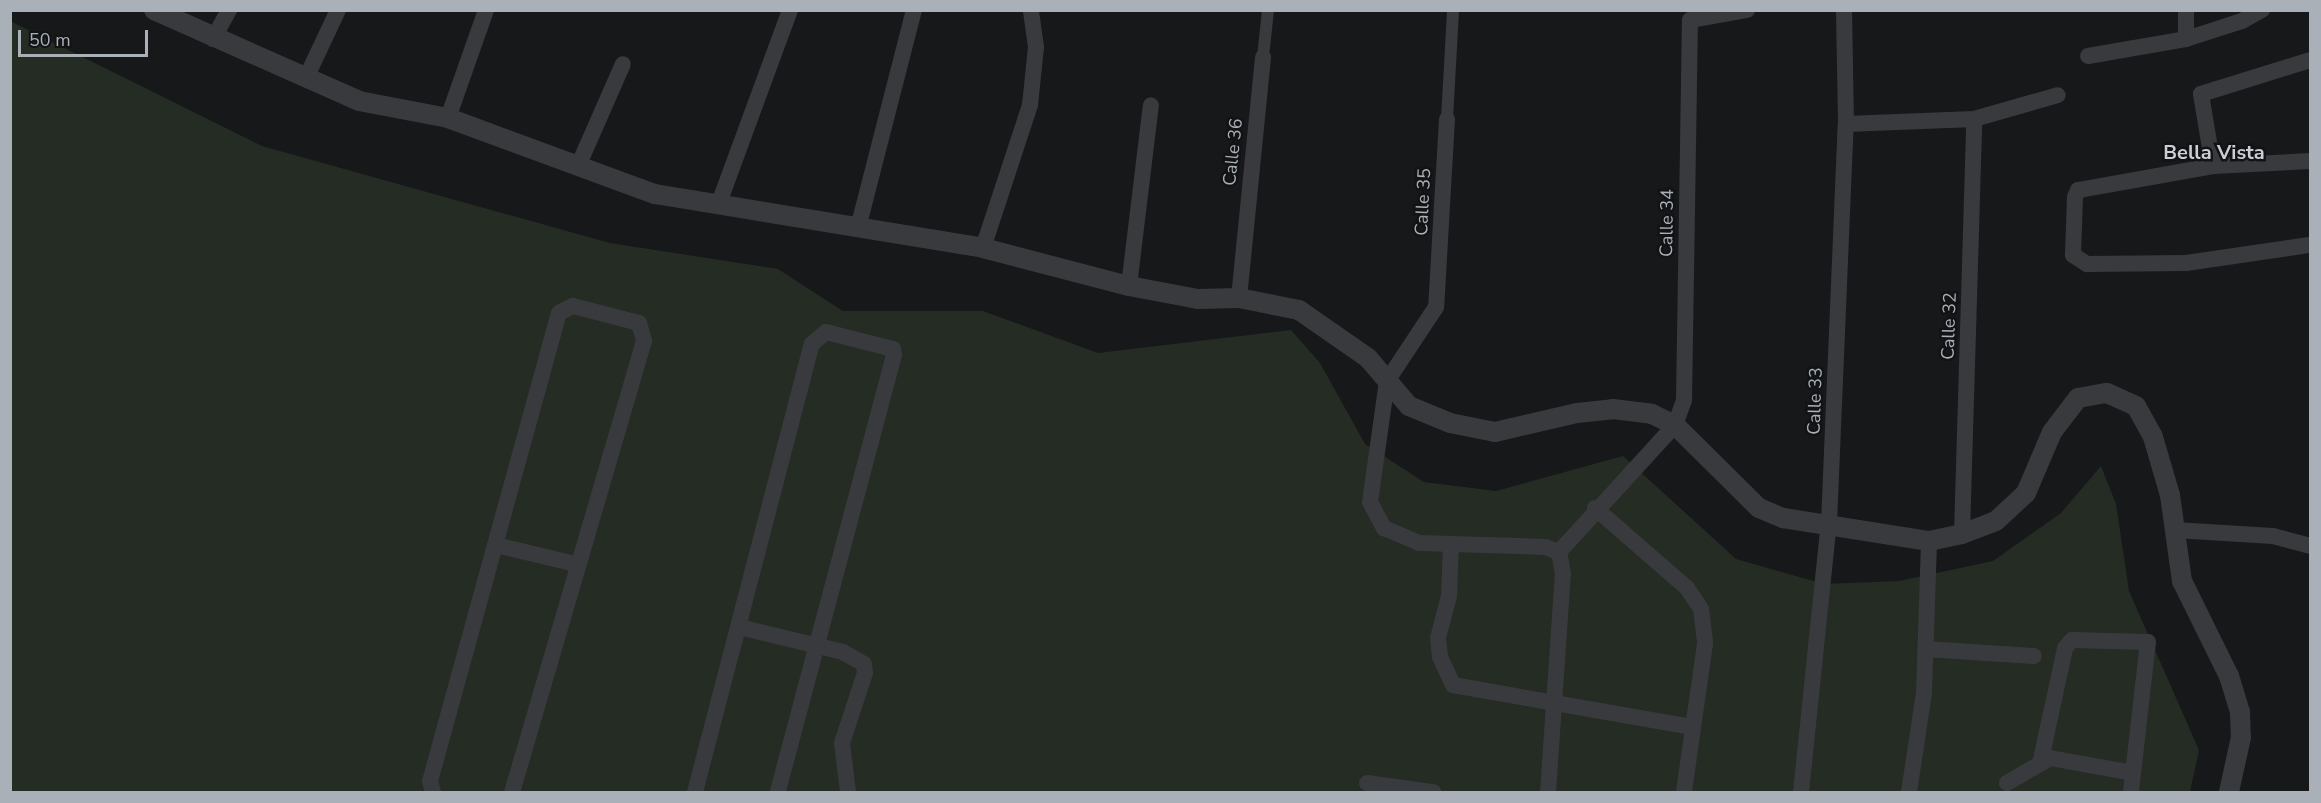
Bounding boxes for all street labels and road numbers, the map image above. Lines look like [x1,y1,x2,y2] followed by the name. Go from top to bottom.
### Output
[1219,117,1247,187] street label: Calle 36
[1410,168,1436,236] street label: Calle 35
[1656,189,1678,257] street label: Calle 34
[1937,292,1961,360] street label: Calle 32
[1803,367,1827,435] street label: Calle 33

